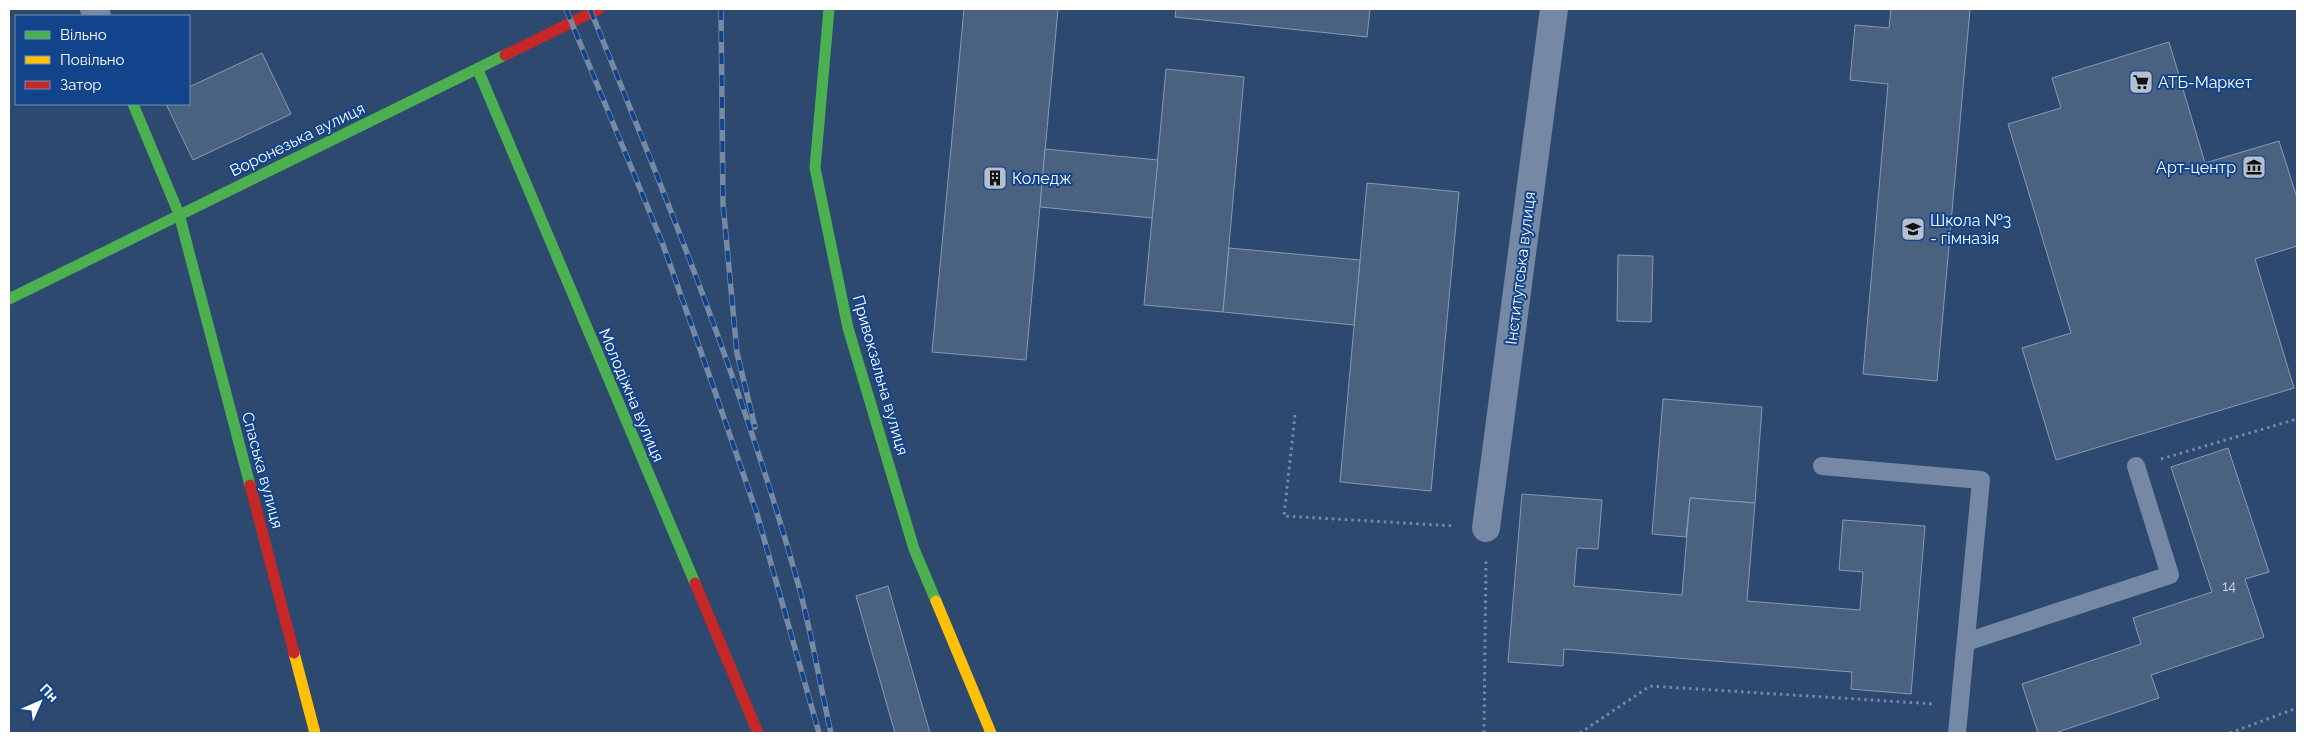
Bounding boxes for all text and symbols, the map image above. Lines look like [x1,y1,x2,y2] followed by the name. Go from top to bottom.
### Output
[15,15,190,105] legend
[60,26,107,44] text: Вільно
[60,51,125,69] text: Повільно
[2128,69,2154,95] supermarket icon: АТБ-Маркет
[2158,73,2253,92] place label: АТБ-Маркет
[60,76,102,94] text: Затор
[227,98,368,180] street label: Воронезька вулиця
[2241,154,2267,180] museum icon: Арт-центр
[2156,158,2236,177] place label: Арт-центр
[982,165,1008,191] building icon: Коледж
[1012,169,1072,188] place label: Коледж
[1502,190,1539,346] street label: Інститутська вулиця
[1930,211,2011,248] place label: Школа №3 - гімназія
[1900,216,1926,242] school or university icon: Школа №3 - гімназія
[849,293,912,457] street label: Привокзальна вулиця
[595,326,668,465] street label: Молодіжна вулиця
[238,410,287,530] street label: Спаська вулиця
[2222,578,2236,594] house number: 14
[15,677,65,727] north arrow
[37,681,61,705] text: Пн

